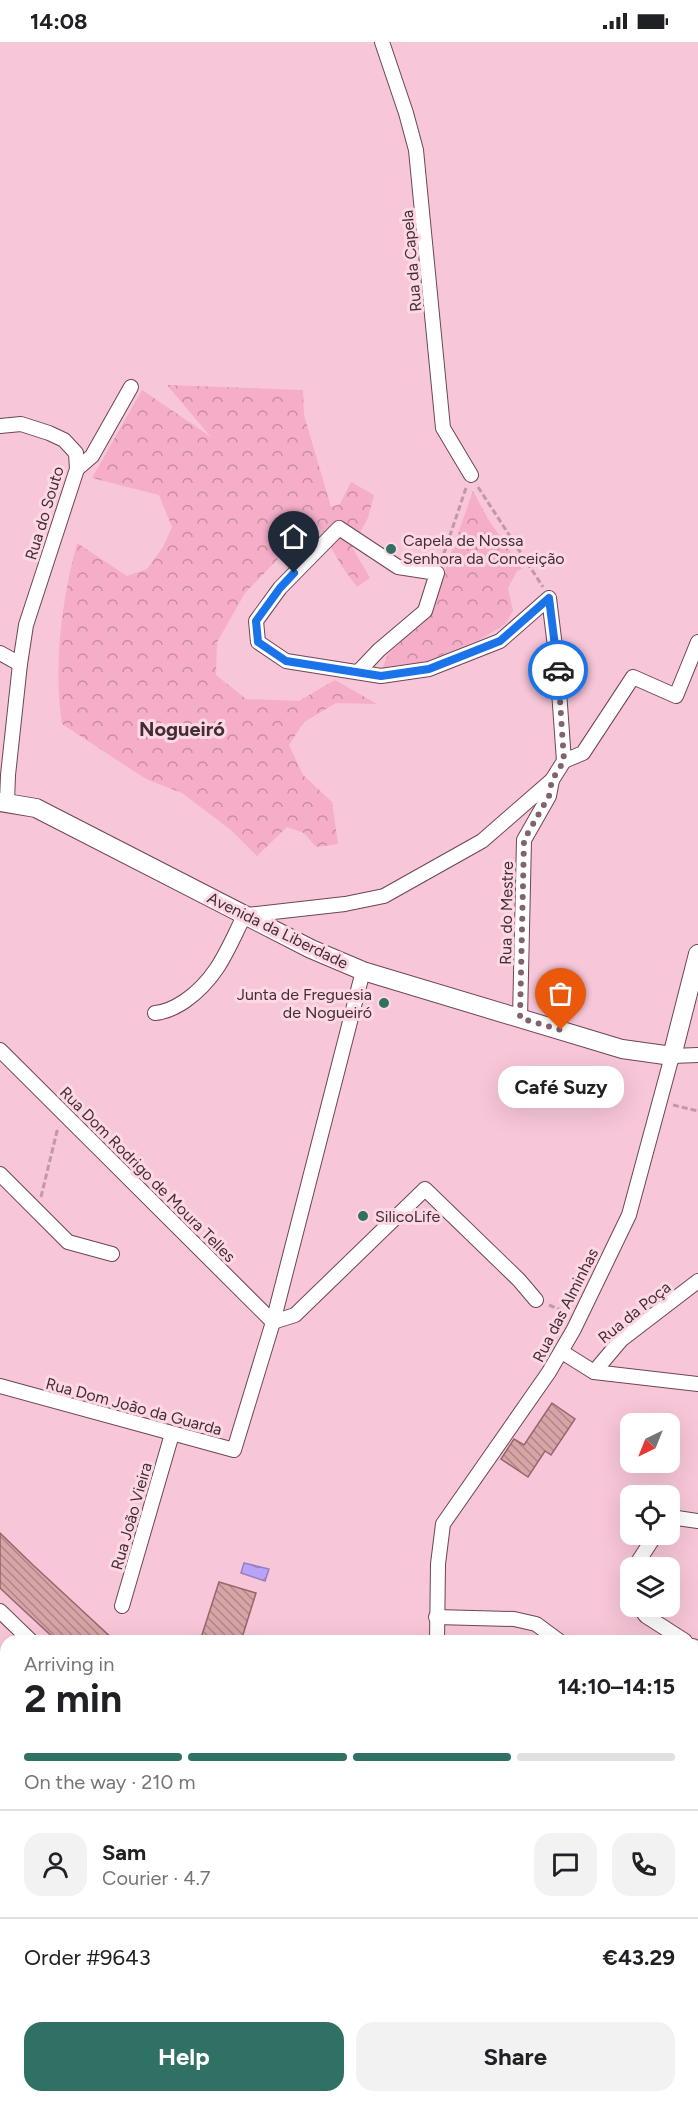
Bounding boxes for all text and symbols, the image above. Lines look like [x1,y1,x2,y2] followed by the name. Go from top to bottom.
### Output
[30,8,88,35] text: 14:08
[398,209,425,313] street label: Rua da Capela
[21,464,68,562] street label: Rua do Souto
[268,511,319,573] pin
[277,520,310,553] icon: home
[403,531,565,568] place label: Capela de Nossa Senhora da Conceição
[384,542,398,556] marker: Capela de Nossa Senhora da Conceição
[528,640,588,700] courier
[542,654,575,687] icon: car
[139,717,225,741] district label: Nogueiró
[496,861,517,965] street label: Rua do Mestre
[204,888,352,973] street label: Avenida da Liberdade
[535,968,586,1030] pin
[544,977,577,1010] icon: bag
[237,985,372,1022] place label: Junta de Freguesia de Nogueiró
[377,996,391,1010] marker: Junta de Freguesia de Nogueiró
[498,1066,624,1108] callout: Café Suzy
[514,1075,608,1099] text: Café Suzy
[56,1083,239,1266] street label: Rua Dom Rodrigo de Moura Telles
[375,1207,441,1226] place label: SilicoLife
[356,1209,370,1223] marker: SilicoLife
[529,1245,602,1365] street label: Rua das Alminhas
[594,1277,674,1347] street label: Rua da Poça
[44,1374,224,1439] street label: Rua Dom João da Guarda
[620,1413,680,1473] north arrow
[620,1413,680,1617] map controls
[107,1460,156,1572] street label: Rua João Vieira
[620,1485,680,1545] button: locate
[620,1557,680,1617] button: layers
[24,1652,114,1676] text: Arriving in
[558,1673,675,1700] text: 14:10–14:15
[24,1675,122,1722] text: 2 min
[24,1770,195,1794] text: On the way · 210 m
[24,1833,87,1896] button: person
[534,1833,597,1896] button: chat
[612,1833,675,1896] button: phone
[102,1839,146,1866] text: Sam
[102,1866,211,1890] text: Courier · 4.7
[24,1944,151,1971] text: Order #9643
[603,1944,675,1971] text: €43.29
[24,2022,344,2091] button: Help
[356,2022,675,2091] button: Share

